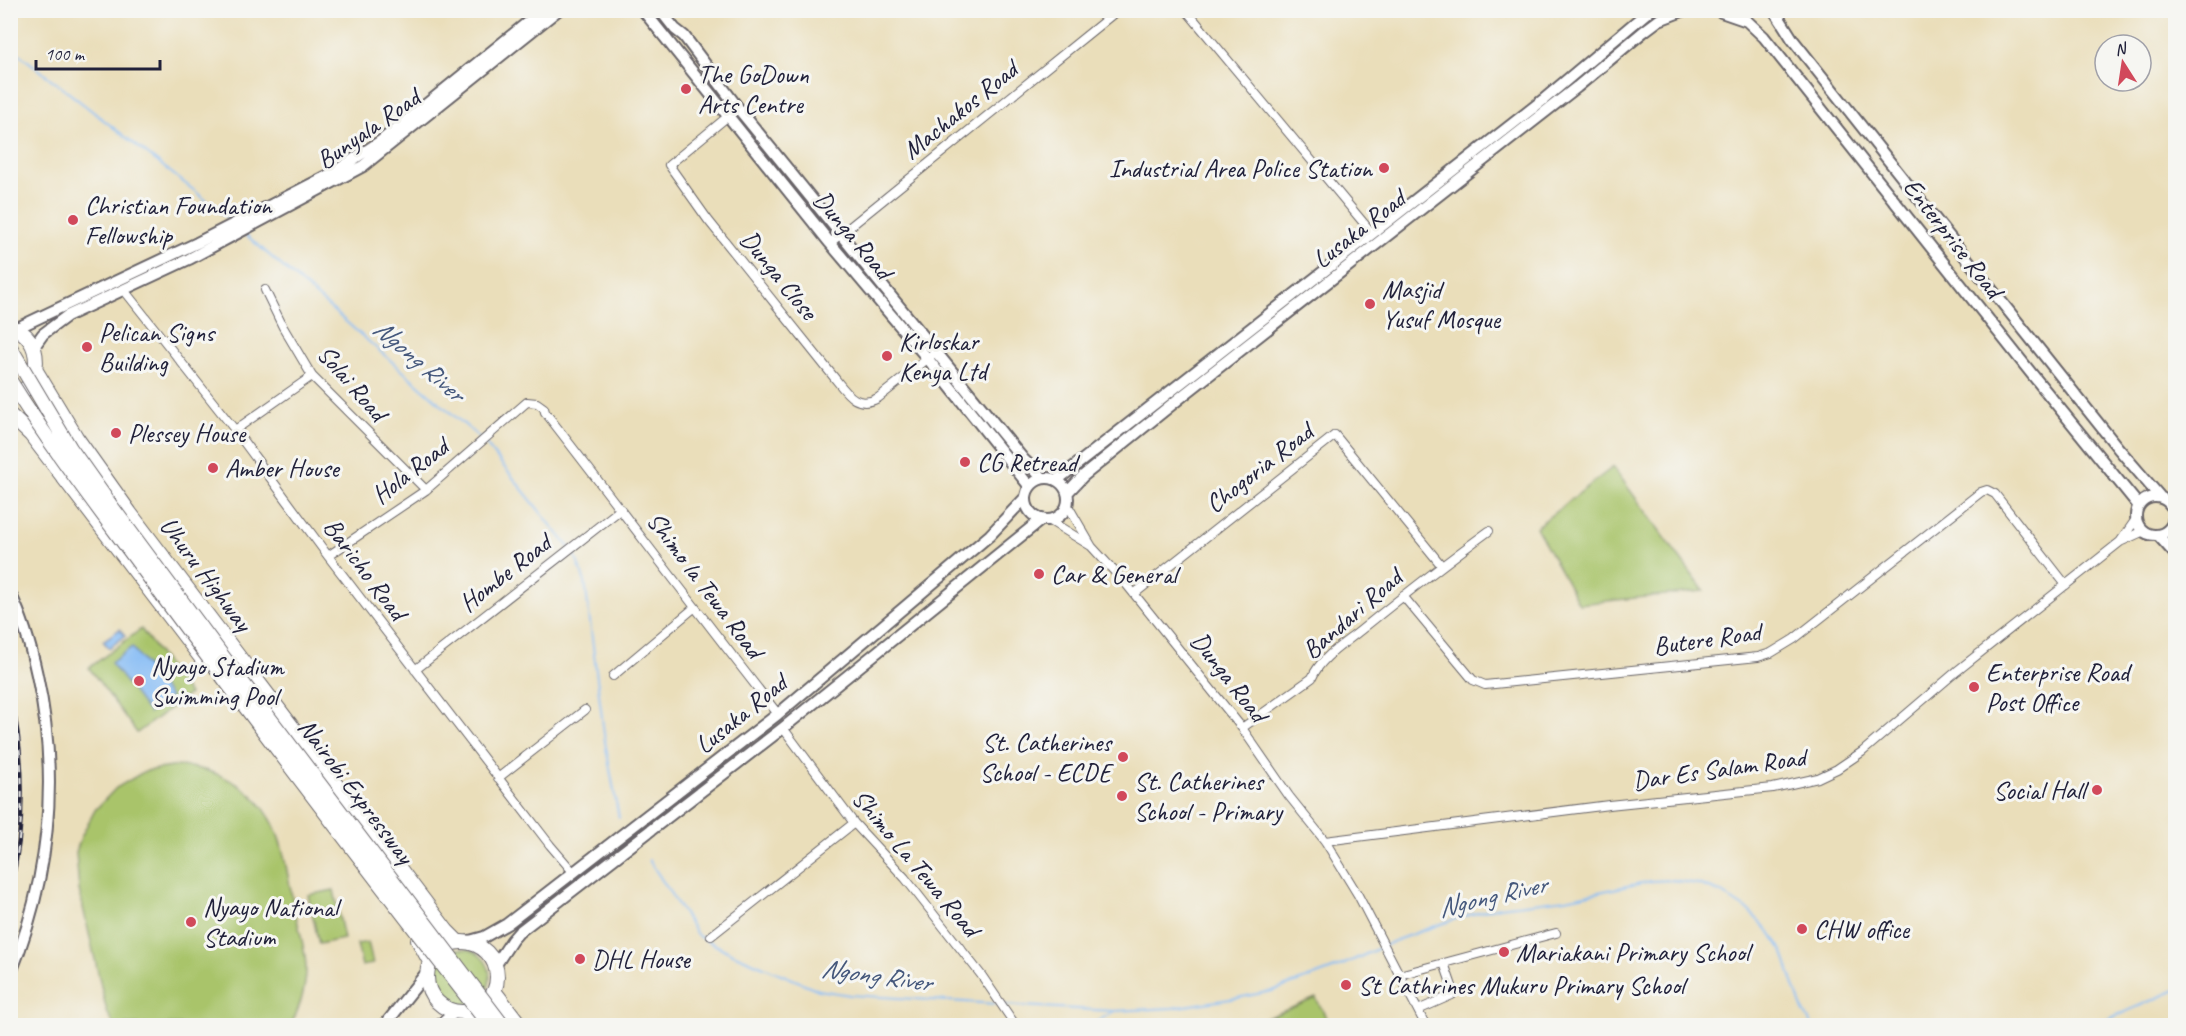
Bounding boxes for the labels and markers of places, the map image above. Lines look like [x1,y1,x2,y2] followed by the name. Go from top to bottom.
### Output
[698,58,809,121] place label: The GoDown Arts Centre
[679,82,693,96] marker: The GoDown Arts Centre
[1109,152,1373,185] place label: Industrial Area Police Station
[1377,161,1391,175] marker: Industrial Area Police Station
[85,189,273,252] place label: Christian Foundation Fellowship
[66,213,80,227] marker: Christian Foundation Fellowship
[1382,273,1501,336] place label: Masjid Yusuf Mosque
[1363,297,1377,311] marker: Masjid Yusuf Mosque
[99,316,216,379] place label: Pelican Signs Building
[899,325,990,388] place label: Kirloskar Kenya Ltd
[80,340,94,354] marker: Pelican Signs Building
[880,349,894,363] marker: Kirloskar Kenya Ltd
[128,417,247,450] place label: Plessey House
[109,426,123,440] marker: Plessey House
[977,446,1081,479] place label: CG Retread
[225,452,341,485] place label: Amber House
[958,455,972,469] marker: CG Retread
[206,461,220,475] marker: Amber House
[1051,558,1182,591] place label: Car & General
[1032,567,1046,581] marker: Car & General
[151,650,286,713] place label: Nyayo Stadium Swimming Pool
[1986,656,2133,719] place label: Enterprise Road Post Office
[132,674,146,688] marker: Nyayo Stadium Swimming Pool
[1967,680,1981,694] marker: Enterprise Road Post Office
[980,726,1115,789] place label: St. Catherines School - ECDE
[1116,750,1130,764] marker: St. Catherines School - ECDE
[1134,765,1284,828] place label: St. Catherines School - Primary
[1993,774,2090,807] place label: Social Hall
[2090,783,2104,797] marker: Social Hall
[1115,789,1129,803] marker: St. Catherines School - Primary
[203,891,343,954] place label: Nyayo National Stadium
[1814,913,1911,946] place label: CHW office
[184,915,198,929] marker: Nyayo National Stadium
[1795,922,1809,936] marker: CHW office
[1516,936,1754,969] place label: Mariakani Primary School
[592,943,691,976] place label: DHL House
[1497,945,1511,959] marker: Mariakani Primary School
[573,952,587,966] marker: DHL House
[1358,969,1689,1002] place label: St Cathrines Mukuru Primary School
[1339,978,1353,992] marker: St Cathrines Mukuru Primary School

